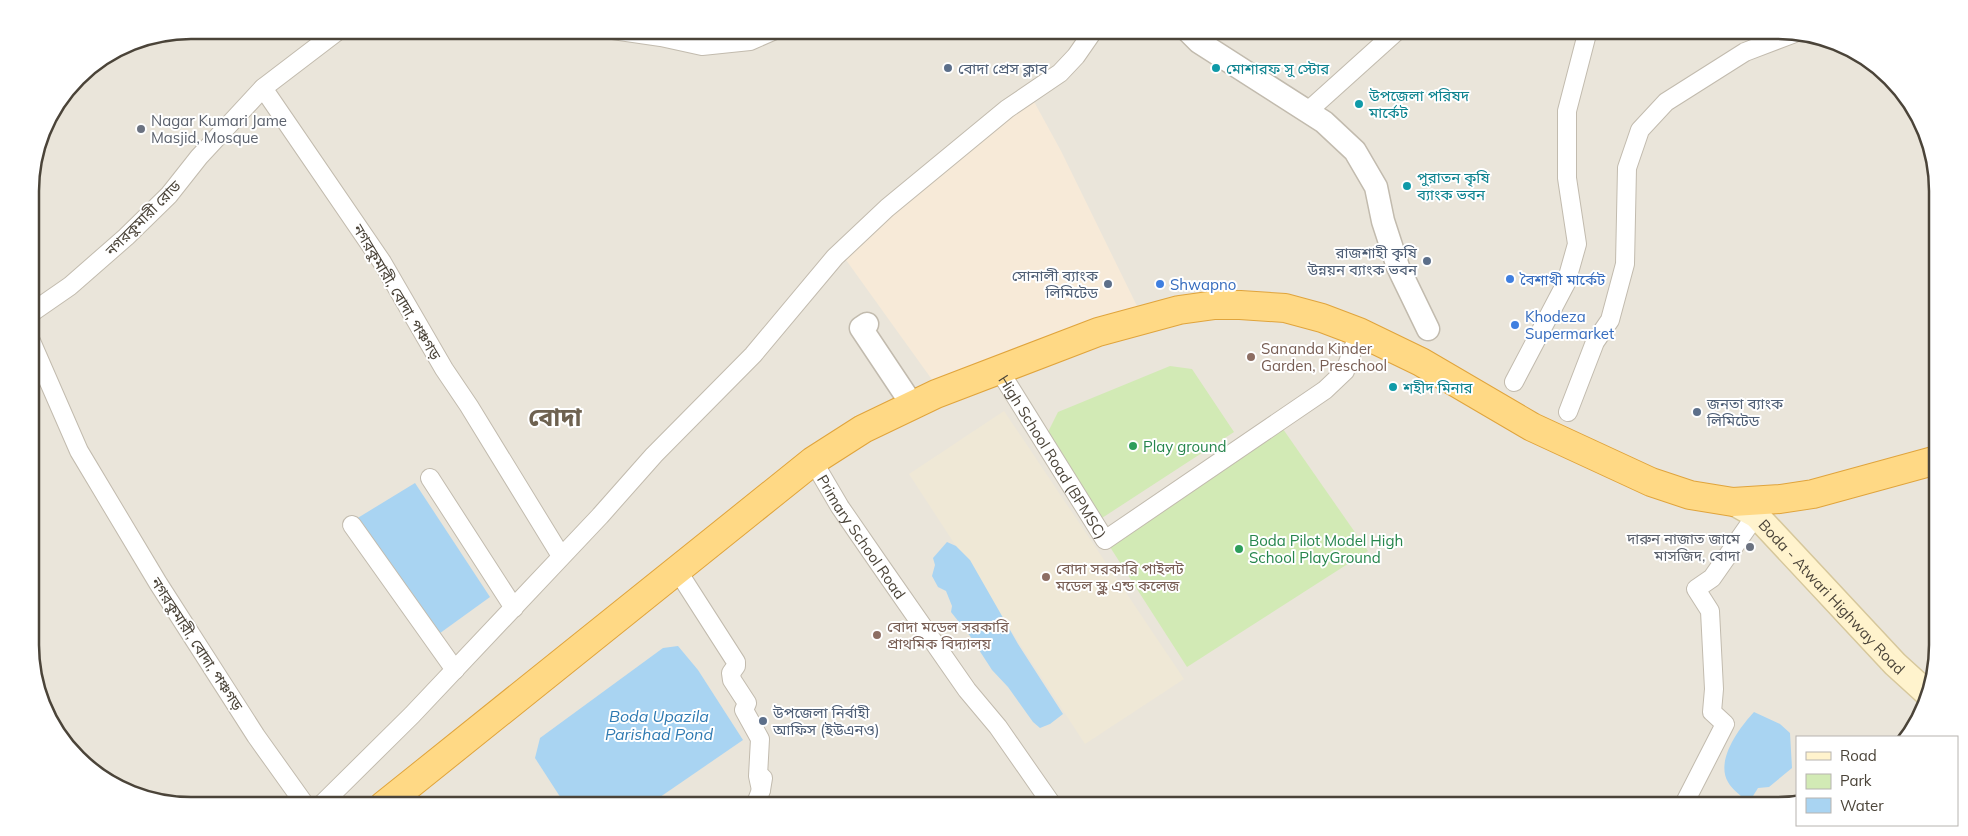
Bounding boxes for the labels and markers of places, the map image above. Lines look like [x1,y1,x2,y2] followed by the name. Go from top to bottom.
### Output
[958,59,1049,78] place label: বোদা প্রেস ক্লাব
[1226,59,1330,78] place label: মোশারফ সু স্টোর
[942,62,954,74] marker: বোদা প্রেস ক্লাব
[1210,62,1222,74] marker: মোশারফ সু স্টোর
[1368,86,1470,122] place label: উপজেলা পরিষদ মার্কেট
[1353,98,1365,110] marker: উপজেলা পরিষদ মার্কেট
[151,111,287,147] place label: Nagar Kumari Jame Masjid, Mosque
[135,123,147,135] marker: Nagar Kumari Jame Masjid, Mosque
[1416,168,1490,204] place label: পুরাতন কৃষি ব্যাংক ভবন
[1401,180,1413,192] marker: পুরাতন কৃষি ব্যাংক ভবন
[1307,243,1418,279] place label: রাজশাহী কৃষি উন্নয়ন ব্যাংক ভবন
[1421,255,1433,267] marker: রাজশাহী কৃষি উন্নয়ন ব্যাংক ভবন
[1012,266,1099,302] place label: সোনালী ব্যাংক লিমিটেড
[1519,270,1606,289] place label: বৈশাখী মার্কেট
[1504,273,1516,285] marker: বৈশাখী মার্কেট
[1170,275,1236,294] place label: Shwapno
[1102,278,1114,290] marker: সোনালী ব্যাংক লিমিটেড
[1154,278,1166,290] marker: Shwapno
[1525,307,1614,343] place label: Khodeza Supermarket
[1509,319,1521,331] marker: Khodeza Supermarket
[1261,339,1387,375] place label: Sananda Kinder Garden, Preschool
[1245,351,1257,363] marker: Sananda Kinder Garden, Preschool
[1402,378,1474,397] place label: শহীদ মিনার
[1387,381,1399,393] marker: শহীদ মিনার
[1706,394,1784,430] place label: জনতা ব্যাংক লিমিটেড
[1691,406,1703,418] marker: জনতা ব্যাংক লিমিটেড
[1143,437,1227,456] place label: Play ground
[1127,440,1139,452] marker: Play ground
[1626,529,1741,565] place label: দারুন নাজাত জামে মাসজিদ, বোদা
[1249,531,1403,567] place label: Boda Pilot Model High School PlayGround
[1744,541,1756,553] marker: দারুন নাজাত জামে মাসজিদ, বোদা
[1233,543,1245,555] marker: Boda Pilot Model High School PlayGround
[1055,559,1184,595] place label: বোদা সরকারি পাইলট মডেল স্কুল এন্ড কলেজ
[1040,571,1052,583] marker: বোদা সরকারি পাইলট মডেল স্কুল এন্ড কলেজ
[887,617,1010,653] place label: বোদা মডেল সরকারি প্রাথমিক বিদ্যালয়
[871,629,883,641] marker: বোদা মডেল সরকারি প্রাথমিক বিদ্যালয়
[772,703,879,739] place label: উপজেলা নির্বাহী আফিস (ইউএনও)
[757,715,769,727] marker: উপজেলা নির্বাহী আফিস (ইউএনও)

